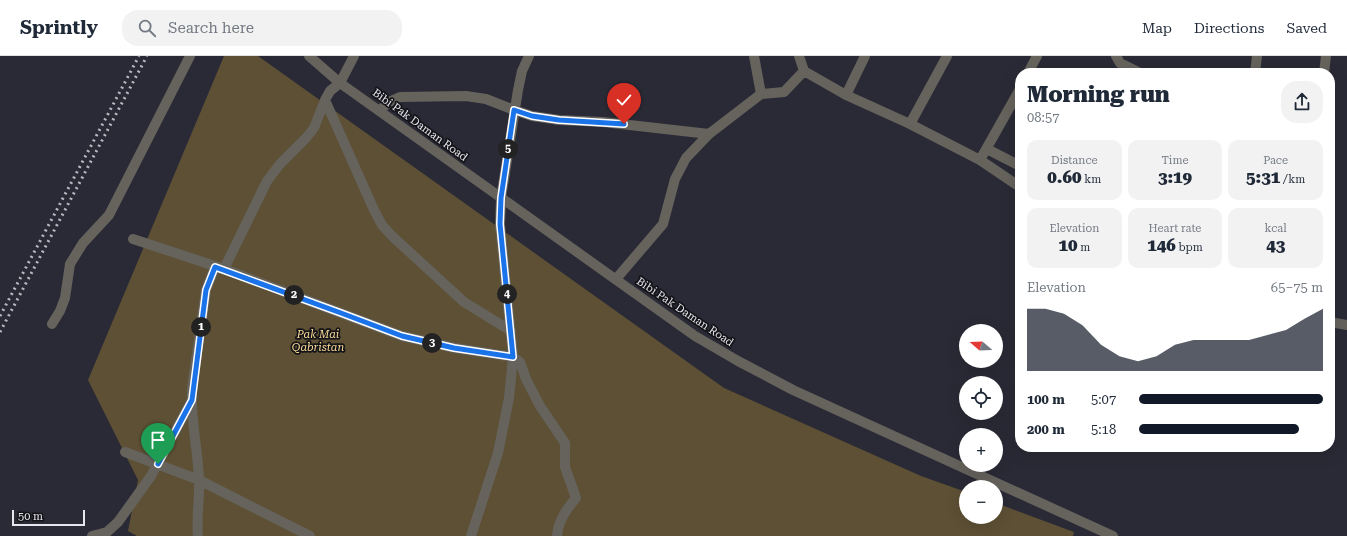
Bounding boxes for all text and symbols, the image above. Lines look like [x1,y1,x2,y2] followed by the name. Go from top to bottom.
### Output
[122,10,402,46] search box
[20,16,98,39] text: Sprintly
[136,17,158,39] icon: search
[168,19,254,37] text: Search here
[1142,20,1172,36] text: Map
[1194,20,1264,36] text: Directions
[1286,20,1327,36] text: Saved
[1281,81,1323,123] button: share
[1027,82,1170,107] text: Morning run
[607,83,641,124] pin
[370,86,470,164] street label: Bibi Pak Daman Road
[613,89,635,111] icon: check
[1027,110,1059,125] text: 08:57
[498,139,518,159] pin: 5
[505,142,511,155] text: 5
[1051,154,1098,167] text: Distance
[1162,154,1188,167] text: Time
[1263,154,1288,167] text: Pace
[1047,167,1082,187] text: 0.60
[1158,167,1192,187] text: 3:19
[1246,167,1280,187] text: 5:31
[1082,173,1101,186] text: km
[1280,173,1305,186] text: /km
[1049,222,1099,235] text: Elevation
[1149,222,1201,235] text: Heart rate
[1265,222,1287,235] text: kcal
[1058,235,1077,255] text: 10
[1147,235,1176,255] text: 146
[1266,235,1285,255] text: 43
[1077,241,1090,254] text: m
[1176,241,1203,254] text: bpm
[634,275,736,349] street label: Bibi Pak Daman Road
[1027,280,1086,295] text: Elevation
[1271,280,1323,295] text: 65–75 m
[497,284,517,304] pin: 4
[284,285,304,305] pin: 2
[504,287,510,300] text: 4
[291,288,297,301] text: 2
[191,317,211,337] pin: 1
[198,320,204,333] text: 1
[959,324,1003,368] north arrow
[959,324,1003,524] map controls
[292,328,344,354] park label: Pak Mai Qabristan
[422,333,442,353] pin: 3
[429,336,435,349] text: 3
[959,376,1003,420] button: locate
[1027,392,1065,407] text: 100 m
[1091,392,1116,407] text: 5:07
[1027,422,1065,437] text: 200 m
[1091,422,1116,437] text: 5:18
[141,423,175,464] pin
[959,428,1003,472] button: +
[147,429,169,451] icon: arrive
[959,480,1003,524] button: −
[12,508,85,527] scale bar
[18,510,43,523] text: 50 m

